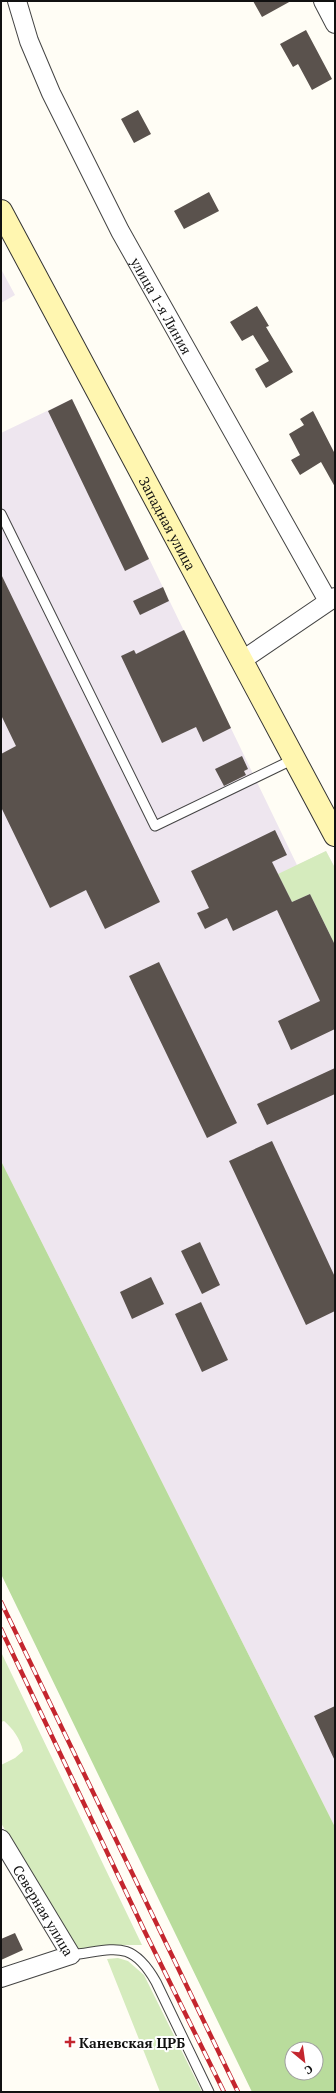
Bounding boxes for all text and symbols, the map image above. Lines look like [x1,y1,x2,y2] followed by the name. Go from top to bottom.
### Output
[127,253,197,357] street label: улица 1-я Линия
[135,473,201,573] street label: Западная улица
[9,1861,79,1959] street label: Северная улица
[79,2033,185,2052] place label: Каневская ЦРБ
[64,2036,76,2048] marker: Каневская ЦРБ
[284,2041,324,2081] north arrow
[302,2062,315,2078] text: С

